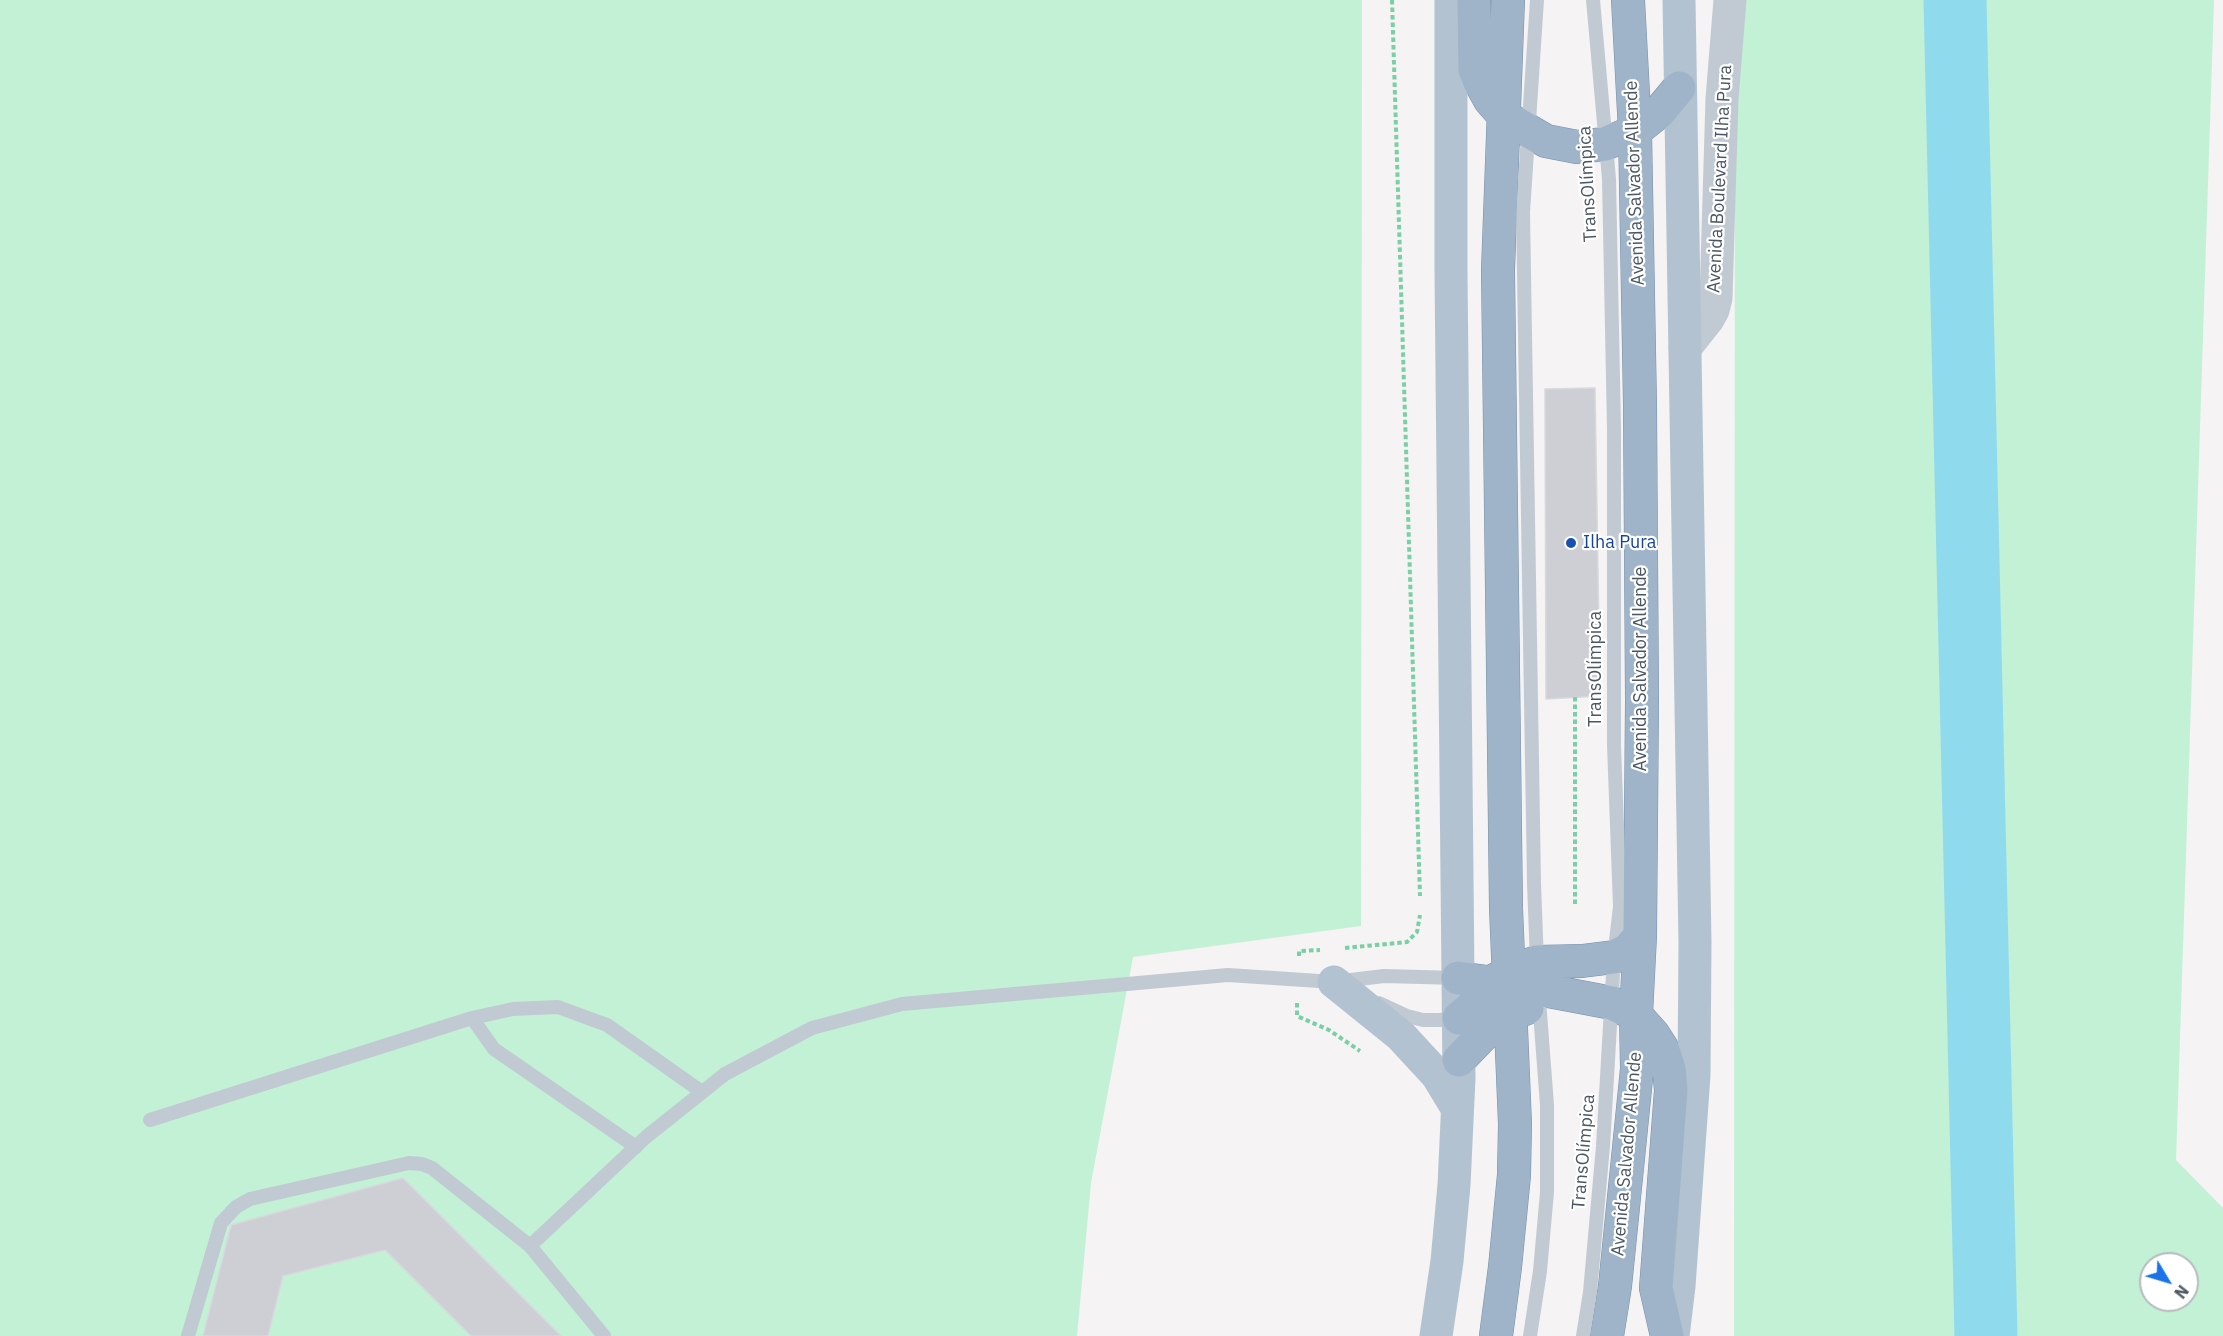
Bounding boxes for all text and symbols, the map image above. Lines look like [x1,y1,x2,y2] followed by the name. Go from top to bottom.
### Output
[1703,64,1737,294] street label: Avenida Boulevard Ilha Pura
[1621,80,1649,286] street label: Avenida Salvador Allende
[1574,125,1602,243] street label: TransOlímpica
[1583,532,1656,554] place label: Ilha Pura
[1564,536,1578,550] marker: Ilha Pura
[1630,567,1652,771] street label: Avenida Salvador Allende
[1585,611,1607,727] street label: TransOlímpica
[1607,1051,1647,1257] street label: Avenida Salvador Allende
[1568,1093,1600,1211] street label: TransOlímpica
[2139,1252,2199,1312] north arrow
[2170,1281,2193,1303] text: N

